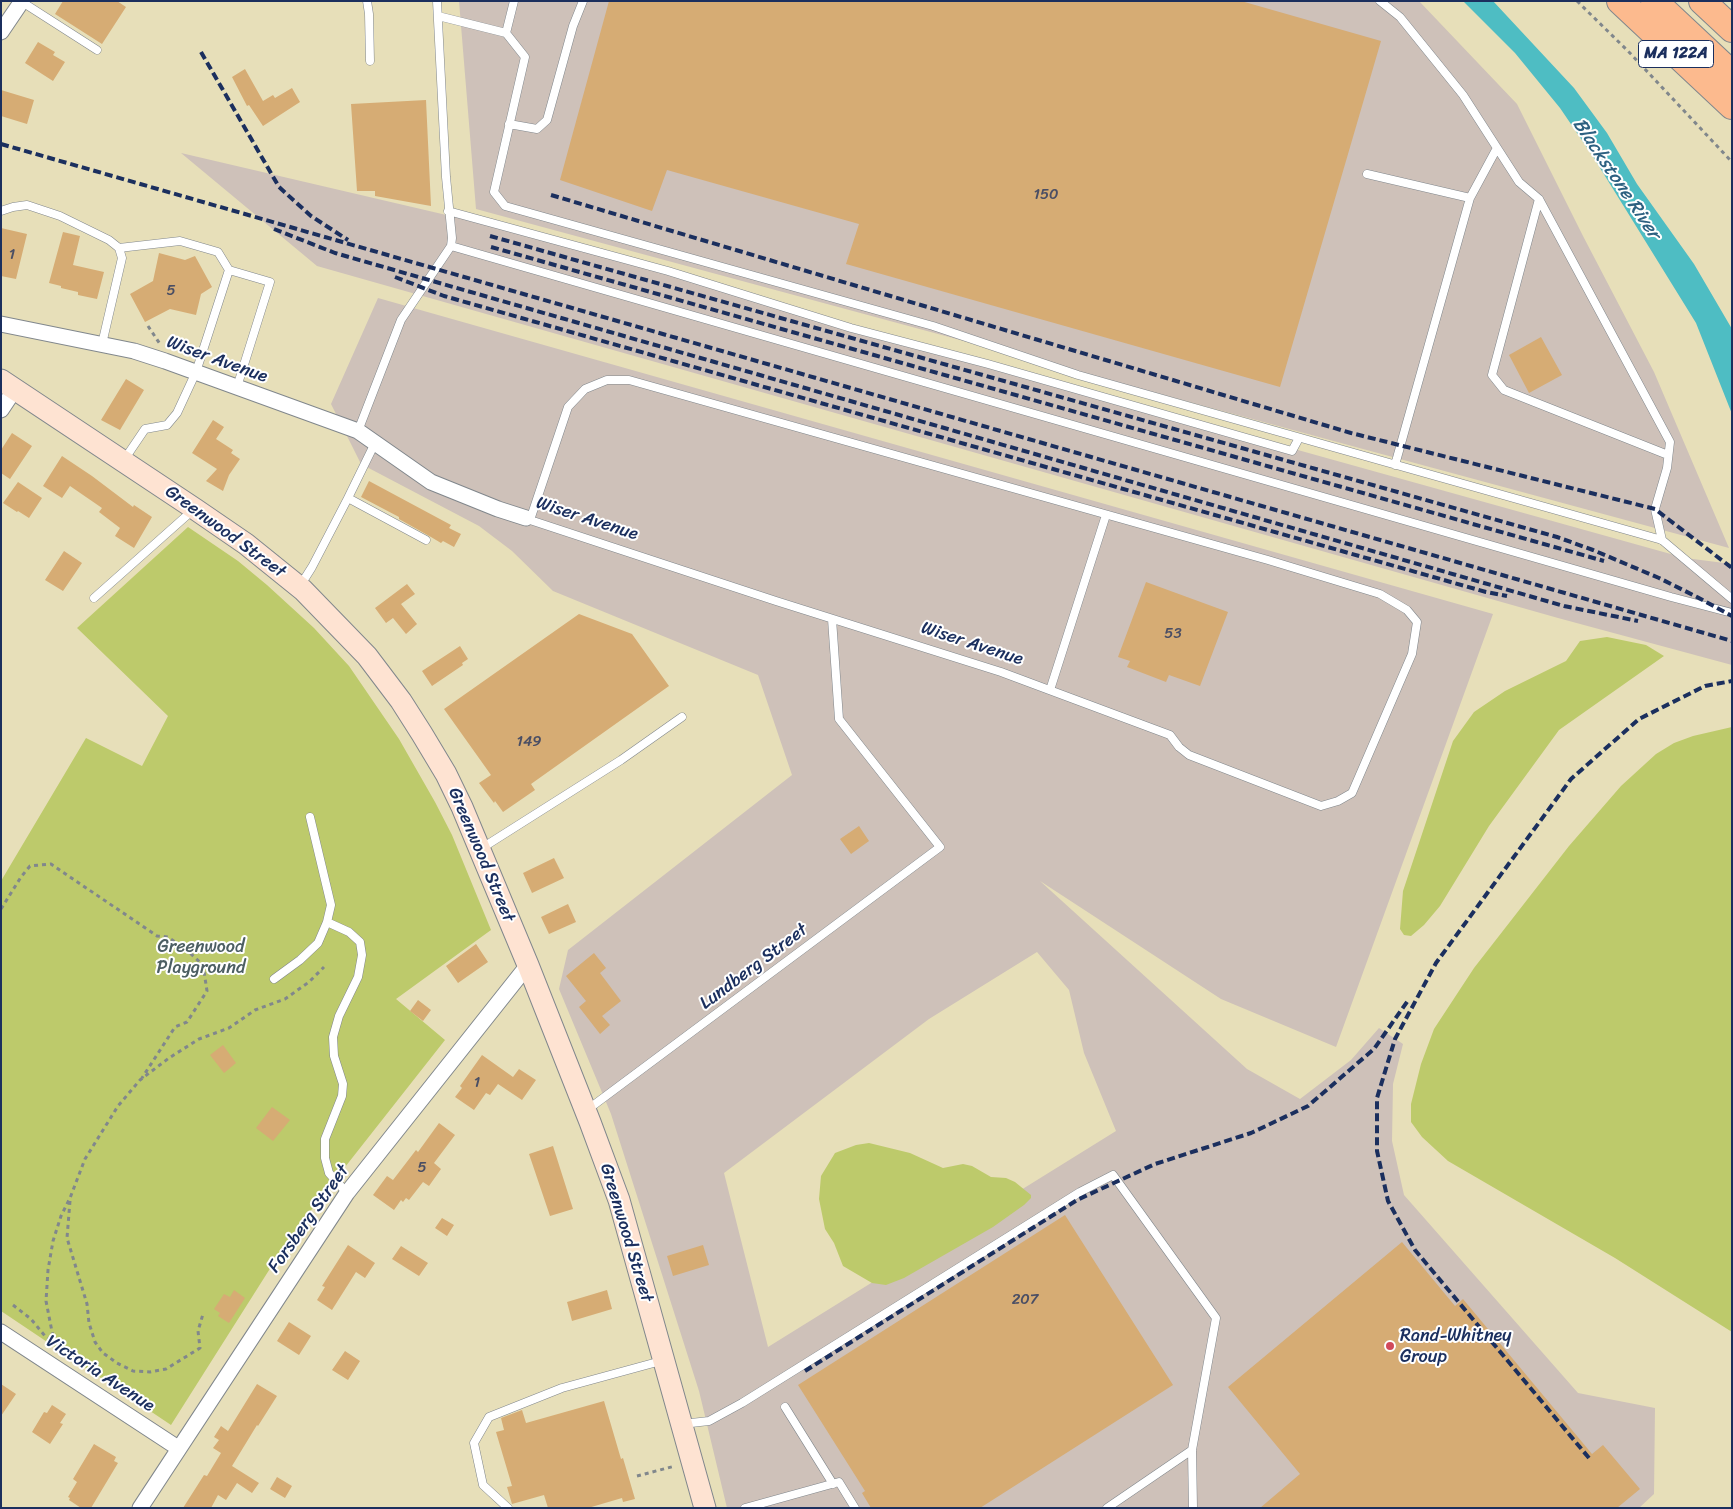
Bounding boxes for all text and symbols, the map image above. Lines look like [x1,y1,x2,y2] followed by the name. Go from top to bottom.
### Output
[1638,41,1714,68] road number: MA 122A
[1567,114,1665,244] water label: Blackstone River
[1033,186,1059,204] house number: 150
[9,246,15,264] house number: 1
[166,282,176,300] house number: 5
[164,332,270,388] street label: Wiser Avenue
[160,481,290,583] street label: Greenwood Street
[533,492,641,546] street label: Wiser Avenue
[918,617,1026,671] street label: Wiser Avenue
[1164,625,1182,643] house number: 53
[516,733,542,751] house number: 149
[443,785,519,925] street label: Greenwood Street
[696,919,812,1015] street label: Lundberg Street
[157,936,245,979] park label: Greenwood Playground
[474,1074,480,1092] house number: 1
[417,1159,427,1177] house number: 5
[264,1161,354,1277] street label: Forsberg Street
[595,1161,657,1305] street label: Greenwood Street
[1012,1291,1038,1309] house number: 207
[1400,1325,1511,1368] place label: Rand-Whitney Group
[42,1331,158,1417] street label: Victoria Avenue
[1384,1340,1396,1352] marker: Rand-Whitney Group

